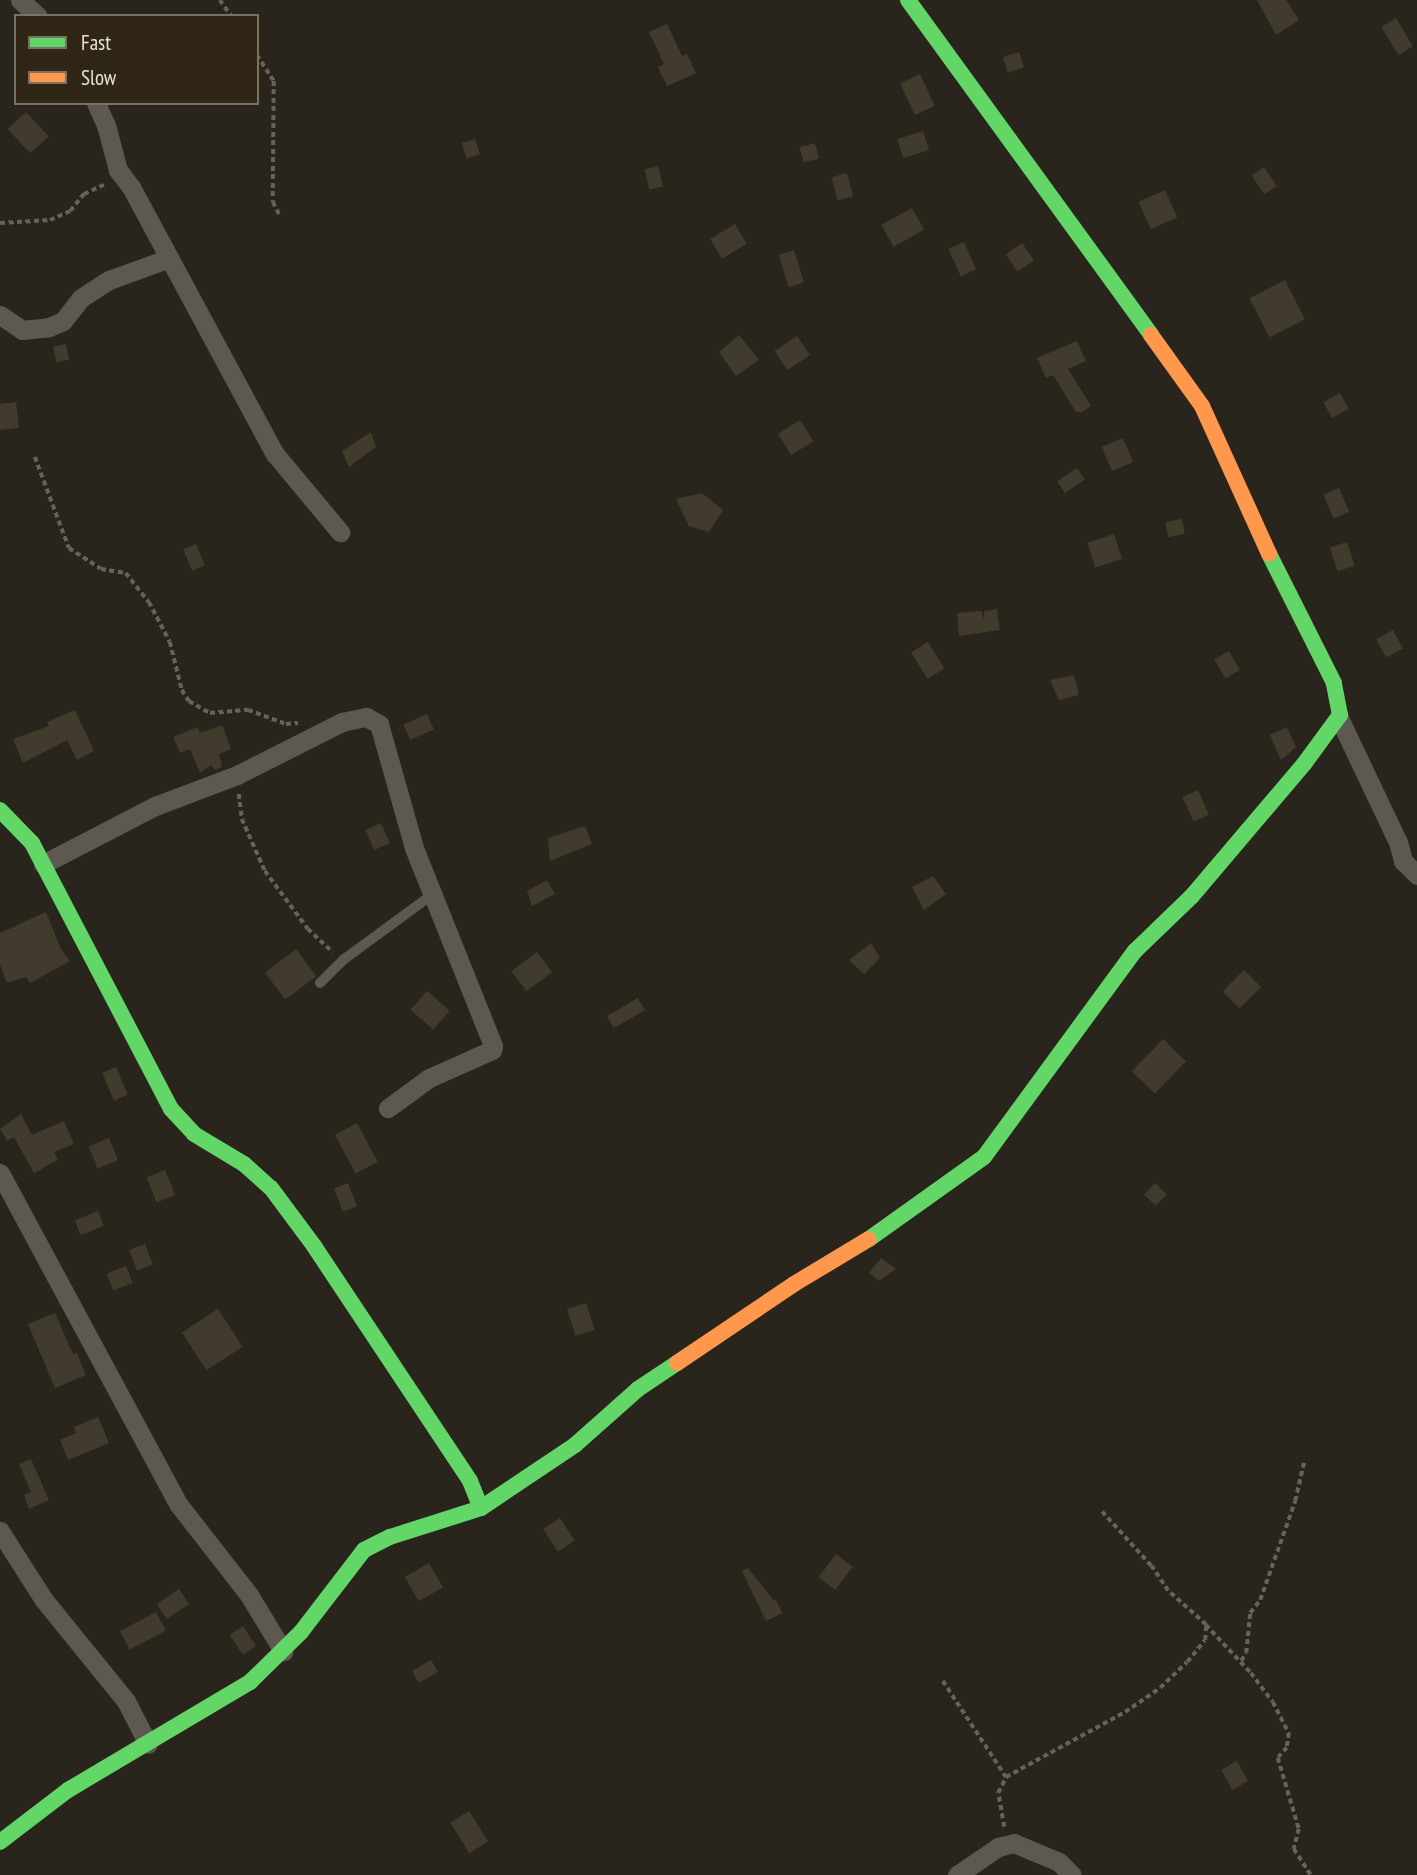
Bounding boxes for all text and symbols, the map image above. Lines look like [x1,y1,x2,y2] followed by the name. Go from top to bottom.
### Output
[14,14,259,105] legend
[81,29,111,56] text: Fast
[81,64,116,91] text: Slow

